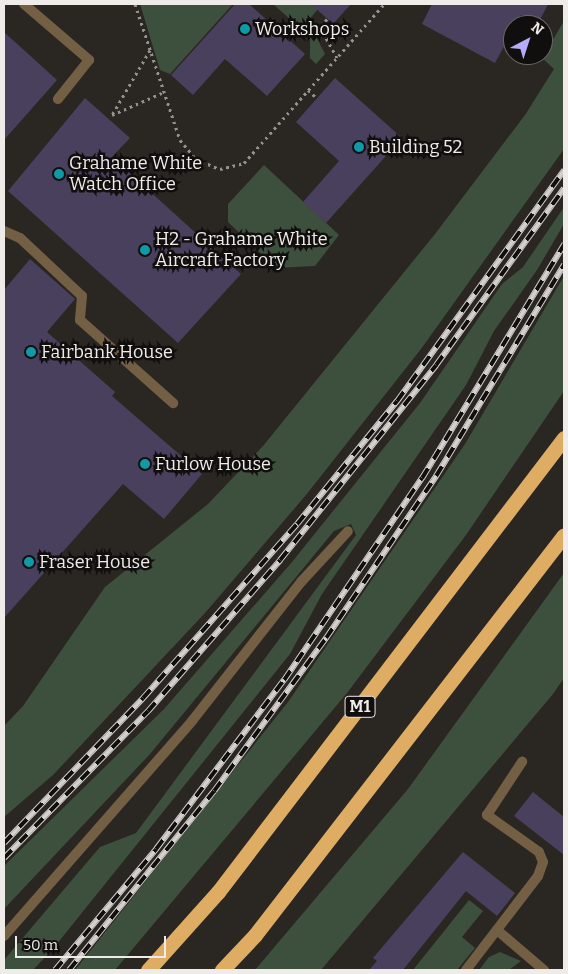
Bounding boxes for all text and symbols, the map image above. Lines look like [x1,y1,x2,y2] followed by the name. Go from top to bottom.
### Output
[503,15,553,65] north arrow
[255,18,349,40] place label: Workshops
[528,19,547,39] text: N
[239,23,251,35] marker: Workshops
[369,136,462,158] place label: Building 52
[353,141,365,153] marker: Building 52
[69,153,202,195] place label: Grahame White Watch Office
[53,168,65,180] marker: Grahame White Watch Office
[155,229,328,272] place label: H2 - Grahame White Aircraft Factory
[139,244,151,256] marker: H2 - Grahame White Aircraft Factory
[41,341,173,363] place label: Fairbank House
[25,346,37,358] marker: Fairbank House
[155,453,271,475] place label: Furlow House
[139,458,151,470] marker: Furlow House
[39,551,150,573] place label: Fraser House
[23,556,35,568] marker: Fraser House
[344,694,376,720] road number: M1
[18,926,169,958] scale bar
[23,936,58,954] text: 50 m

